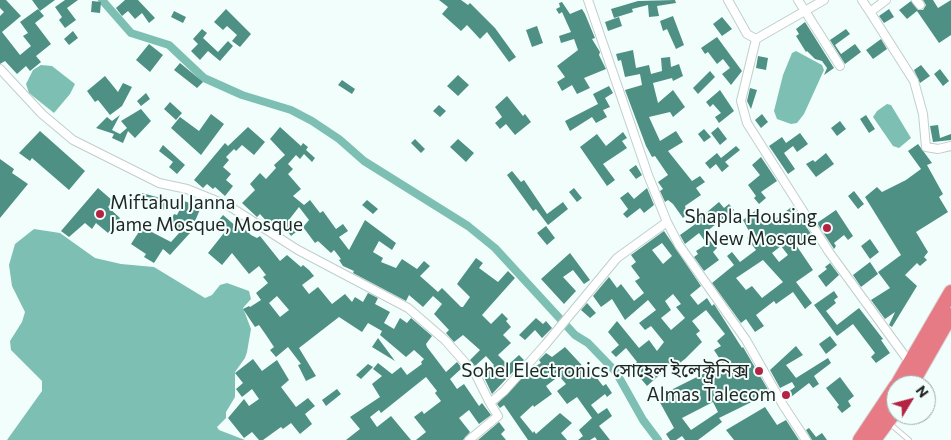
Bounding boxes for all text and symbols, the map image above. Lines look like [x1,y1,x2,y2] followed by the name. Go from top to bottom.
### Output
[110,192,303,236] place label: Miftahul Janna Jame Mosque, Mosque
[684,206,817,250] place label: Shapla Housing New Mosque
[94,208,106,220] marker: Miftahul Janna Jame Mosque, Mosque
[821,222,833,234] marker: Shapla Housing New Mosque
[461,360,749,382] place label: Sohel Electronics সোহেল ইলেক্ট্রনিক্স
[753,365,765,377] marker: Sohel Electronics সোহেল ইলেক্ট্রনিক্স
[886,375,936,425] north arrow
[913,382,933,401] text: N
[647,384,776,406] place label: Almas Talecom
[780,389,792,401] marker: Almas Talecom

